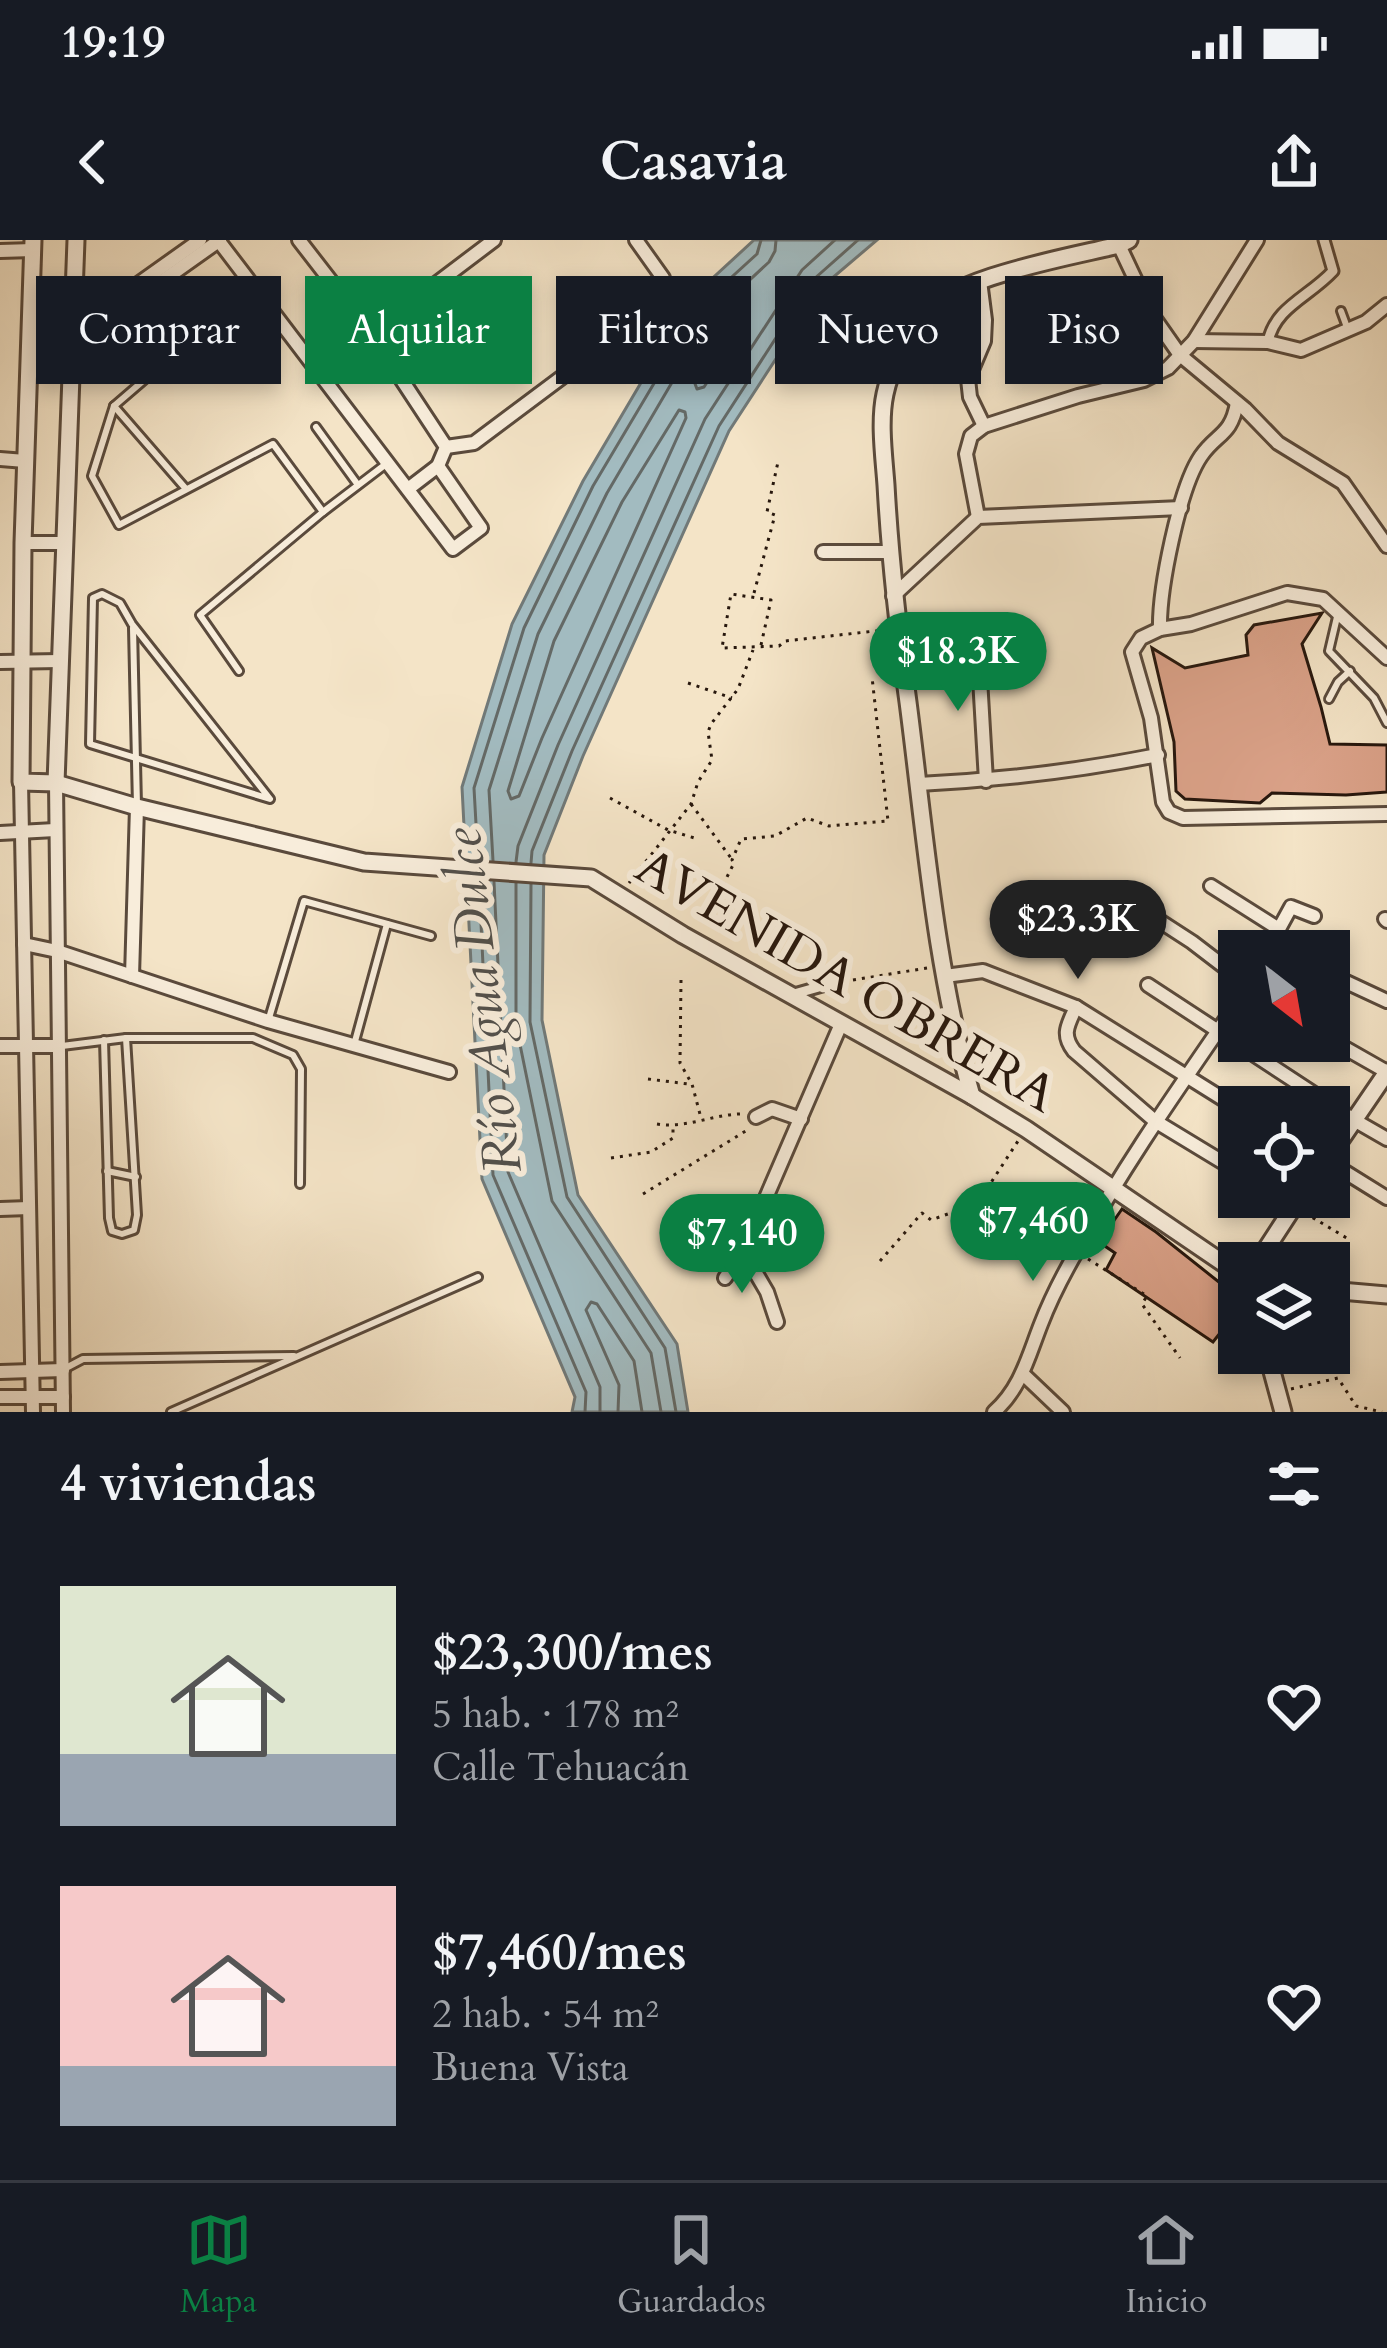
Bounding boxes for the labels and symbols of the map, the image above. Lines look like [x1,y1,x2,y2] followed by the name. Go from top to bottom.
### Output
[860,612,1056,714] pin: $18.3K
[426,823,541,1178] water label: Río Agua Dulce
[623,832,1070,1130] street label: AVENIDA OBRERA
[980,880,1176,982] pin: $23.3K
[1218,930,1350,1062] north arrow
[935,1182,1131,1284] pin: $7,460
[644,1194,840,1296] pin: $7,140

